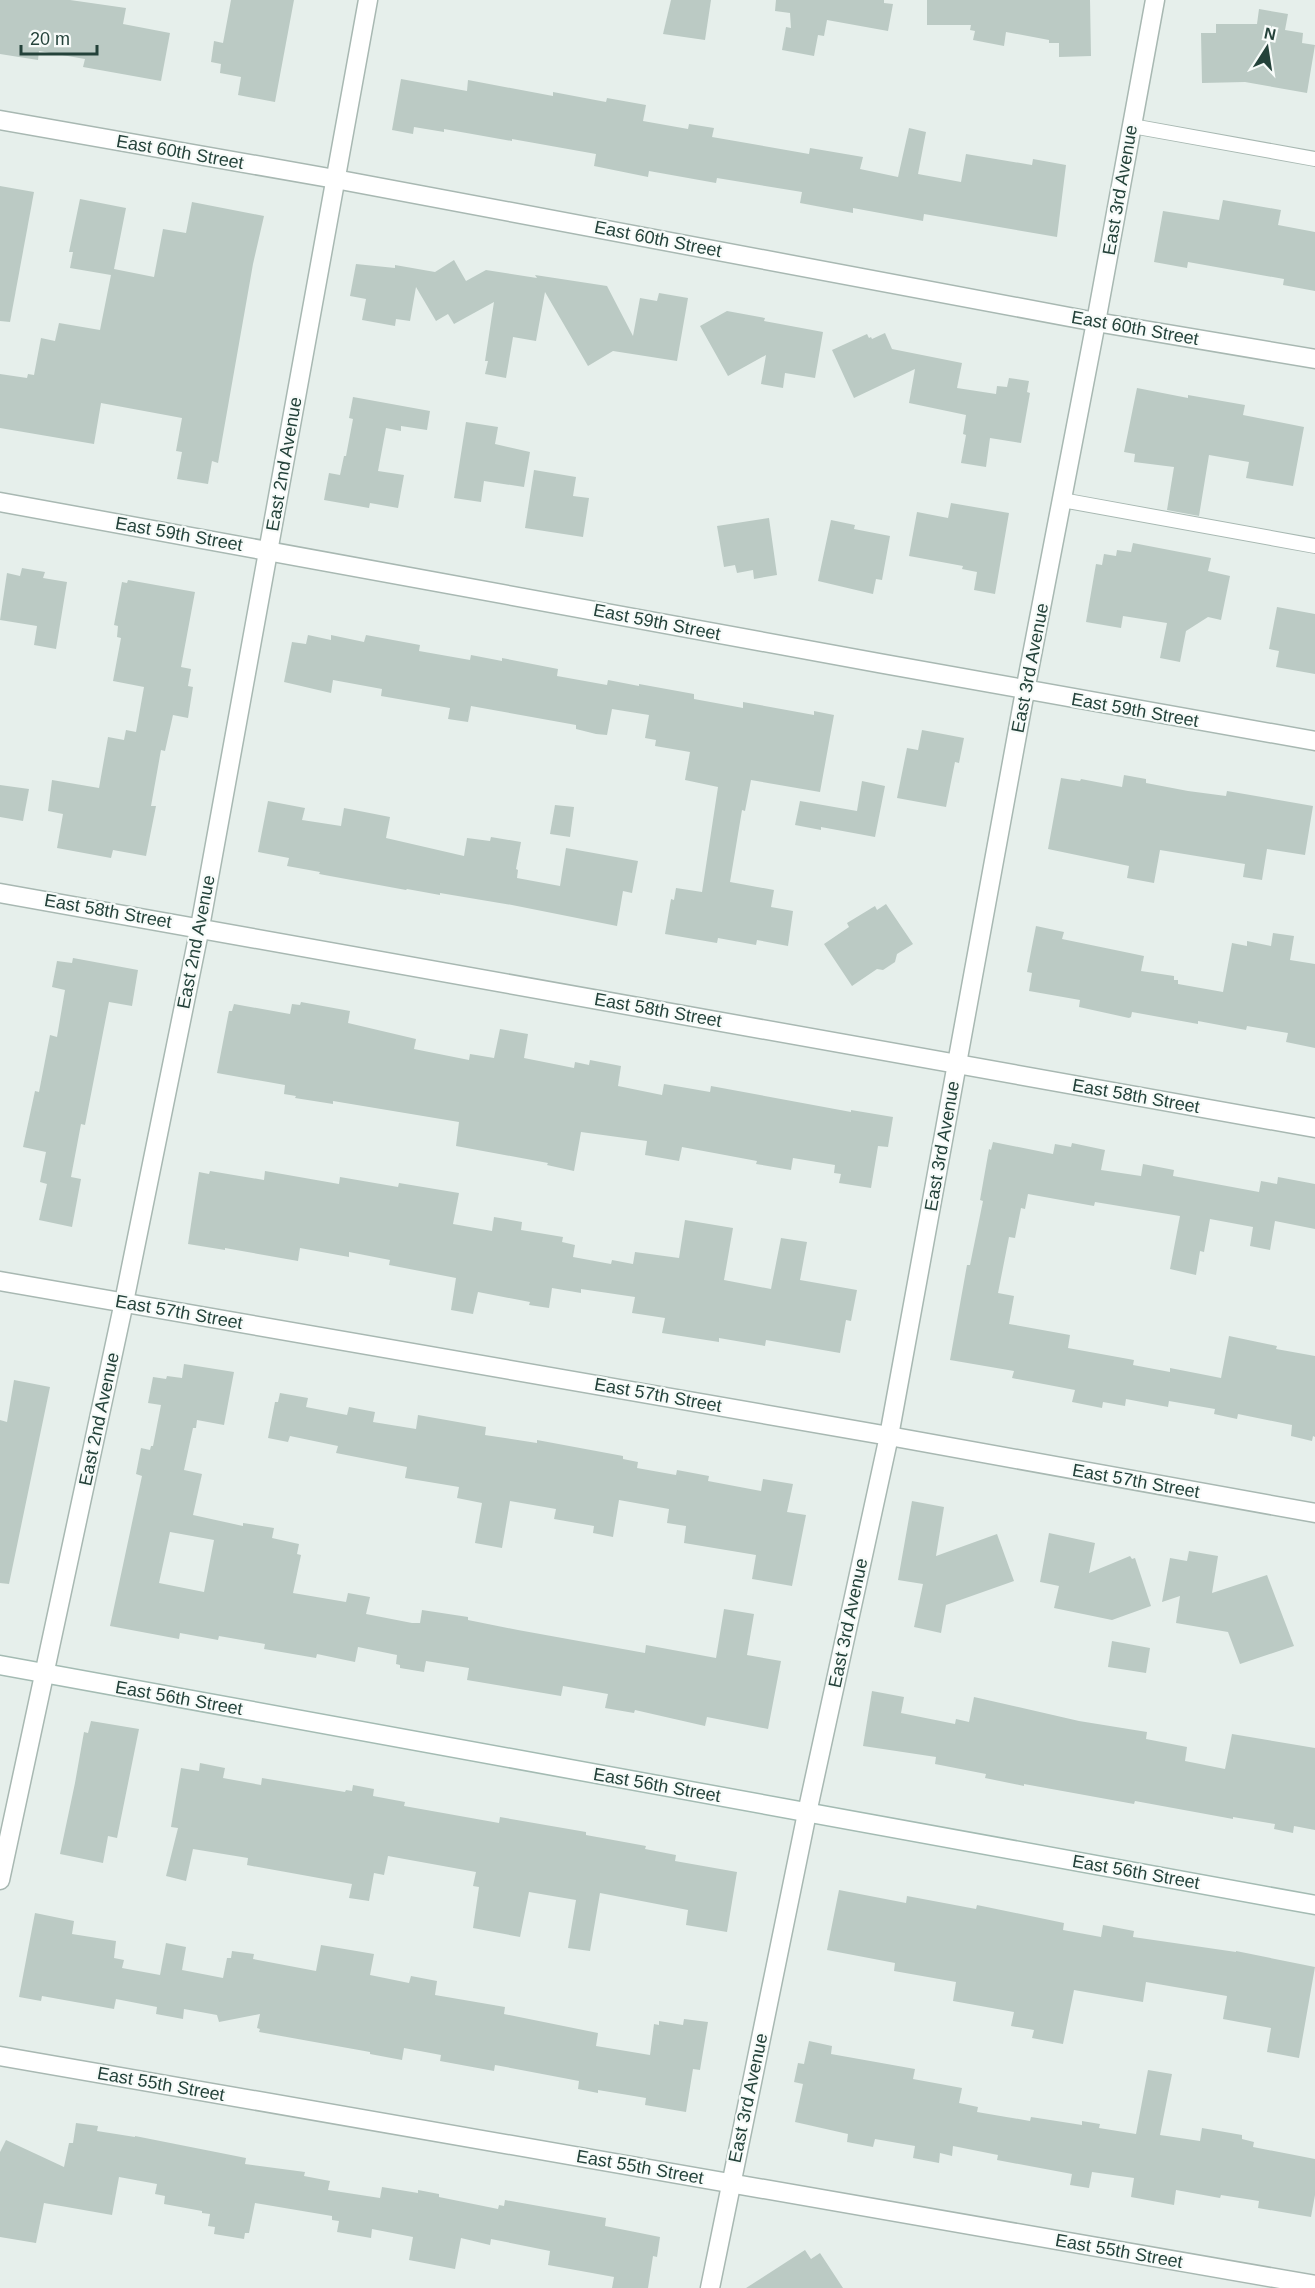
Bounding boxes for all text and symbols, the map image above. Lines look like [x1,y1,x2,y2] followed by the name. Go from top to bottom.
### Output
[21,18,98,56] scale bar
[1237,18,1297,78] north arrow
[1263,24,1277,43] text: N
[30,29,70,49] text: 20 m
[1099,123,1141,257] street label: East 3rd Avenue
[115,131,245,173] street label: East 60th Street
[593,217,723,261] street label: East 60th Street
[1070,307,1200,349] street label: East 60th Street
[262,395,306,533] street label: East 2nd Avenue
[114,513,244,555] street label: East 59th Street
[592,600,722,644] street label: East 59th Street
[1008,601,1052,735] street label: East 3rd Avenue
[1070,689,1200,731] street label: East 59th Street
[173,873,219,1011] street label: East 2nd Avenue
[43,890,173,932] street label: East 58th Street
[593,989,723,1031] street label: East 58th Street
[1071,1075,1201,1117] street label: East 58th Street
[921,1079,963,1213] street label: East 3rd Avenue
[114,1291,244,1333] street label: East 57th Street
[75,1351,123,1487] street label: East 2nd Avenue
[593,1374,723,1416] street label: East 57th Street
[1071,1460,1201,1502] street label: East 57th Street
[825,1556,871,1690] street label: East 3rd Avenue
[114,1677,244,1719] street label: East 56th Street
[592,1764,722,1806] street label: East 56th Street
[1071,1851,1201,1893] street label: East 56th Street
[725,2031,771,2165] street label: East 3rd Avenue
[96,2063,226,2105] street label: East 55th Street
[575,2146,705,2188] street label: East 55th Street
[1054,2230,1184,2272] street label: East 55th Street

